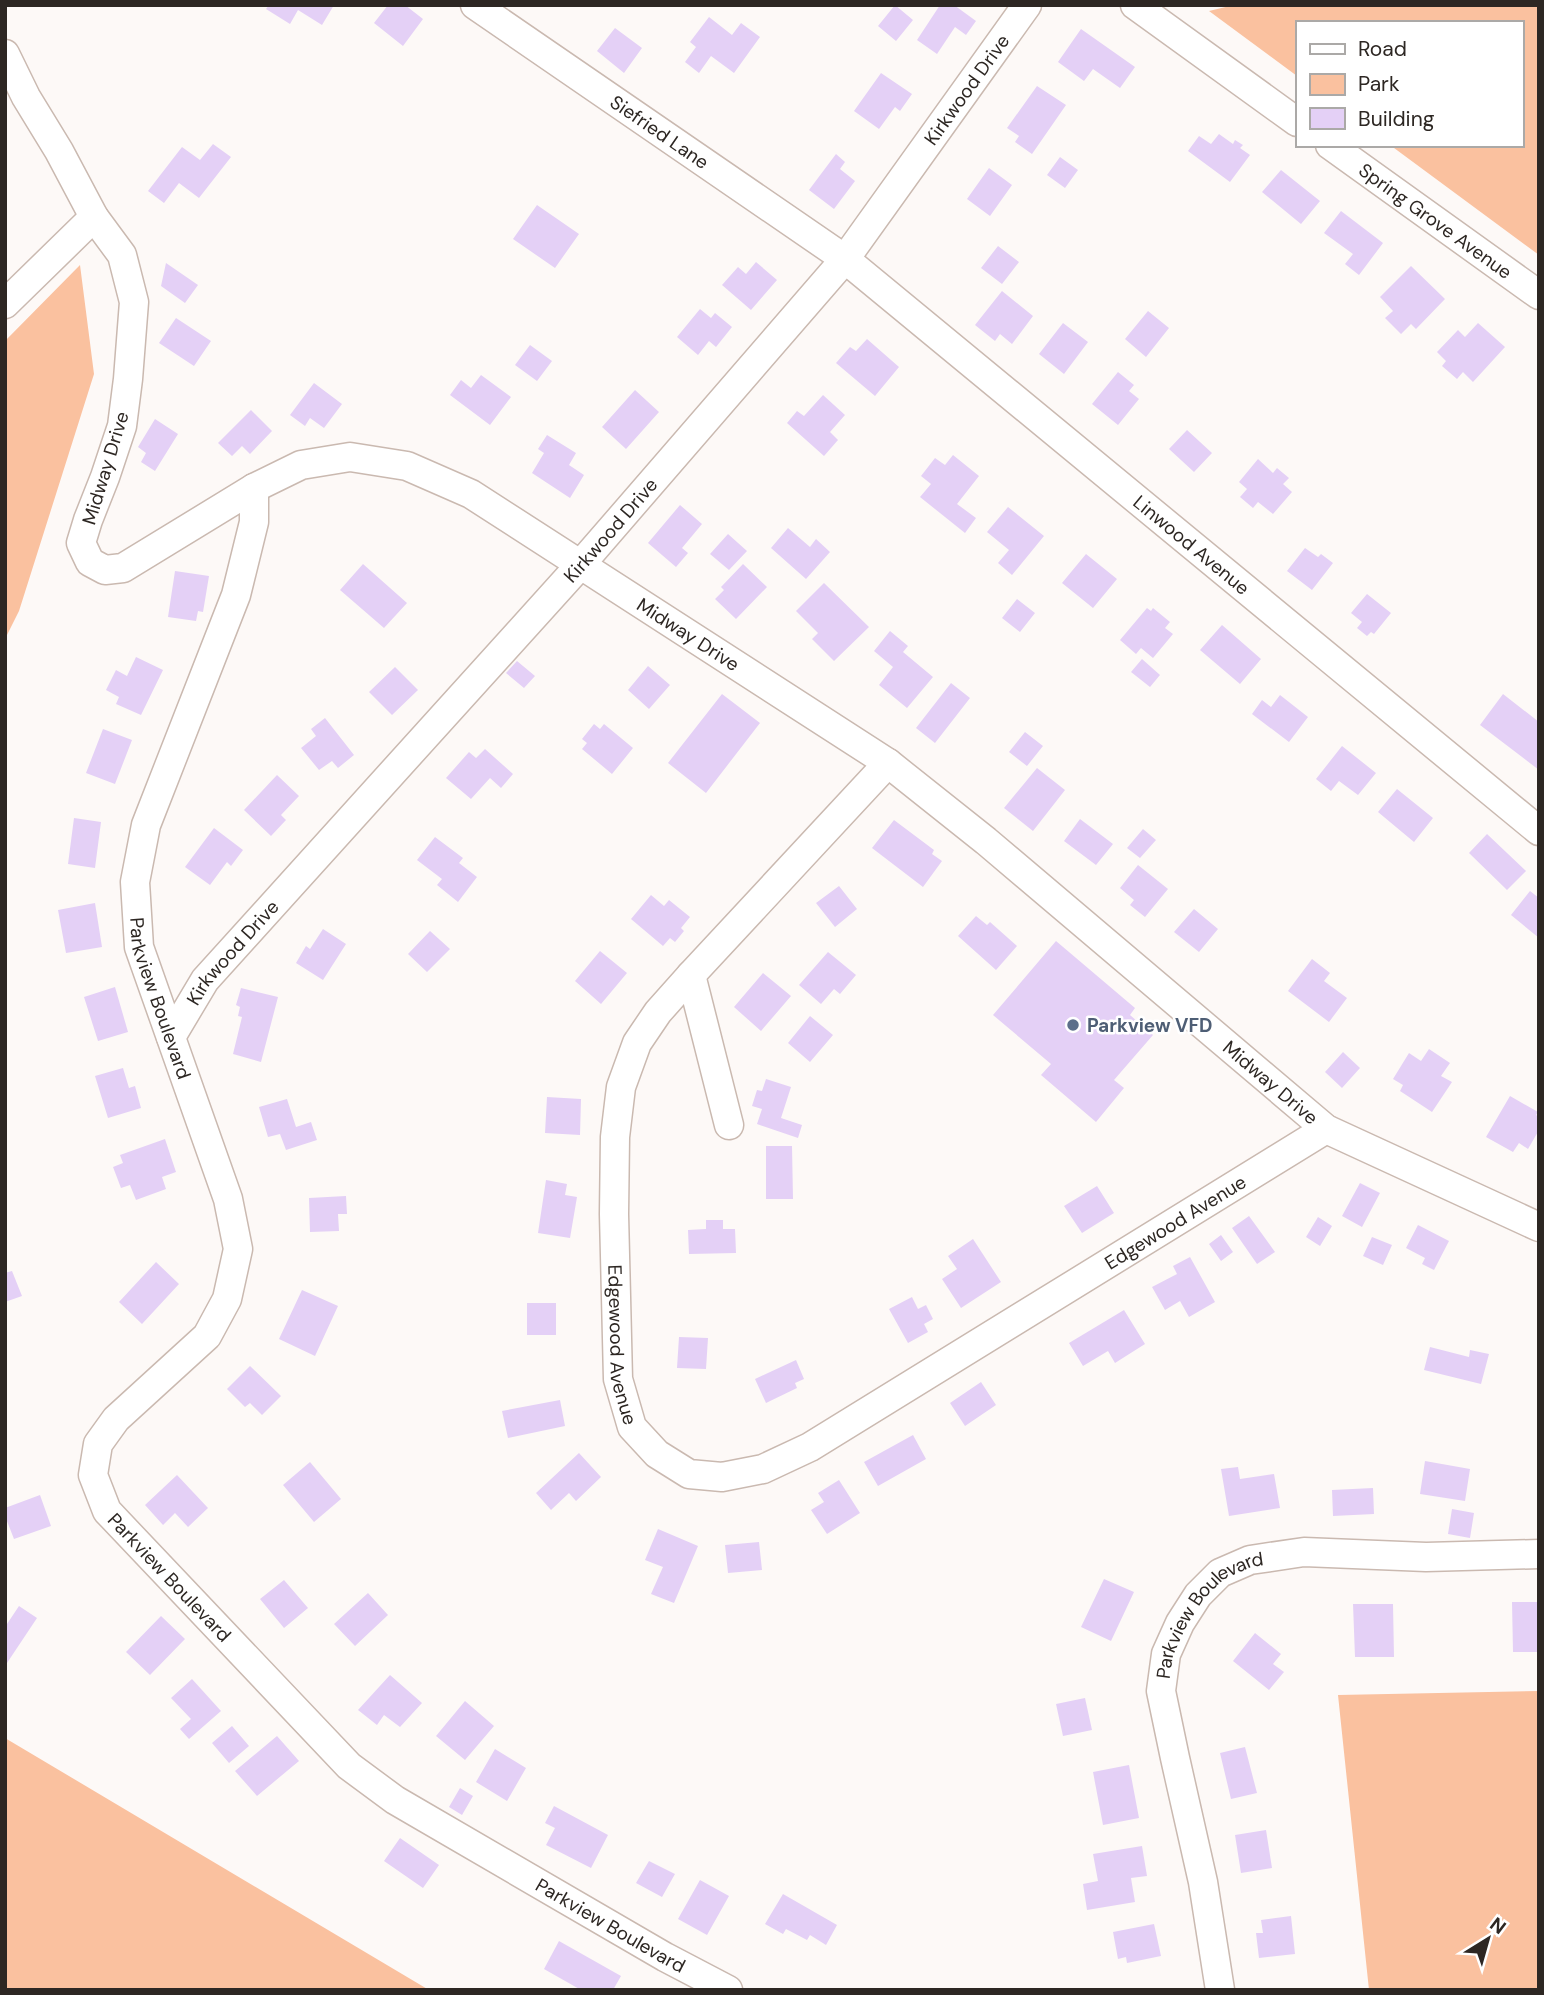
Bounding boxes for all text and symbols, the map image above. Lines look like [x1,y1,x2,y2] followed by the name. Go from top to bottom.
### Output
[1296,21,1523,147] legend
[919,29,1015,150] street label: Kirkwood Drive
[1358,35,1407,63] text: Road
[1358,70,1400,98] text: Park
[605,90,714,175] street label: Siefried Lane
[1358,105,1435,133] text: Building
[1354,158,1517,285] street label: Spring Grove Avenue
[76,408,135,528] street label: Midway Drive
[558,473,663,588] street label: Kirkwood Drive
[1128,490,1255,600] street label: Linwood Avenue
[632,592,744,677] street label: Midway Drive
[181,895,284,1010] street label: Kirkwood Drive
[124,917,197,1082] street label: Parkview Boulevard
[1087,1013,1212,1038] place label: Parkview VFD
[1065,1017,1081,1033] marker: Parkview VFD
[1218,1035,1323,1130] street label: Midway Drive
[1100,1169,1251,1275] street label: Edgewood Avenue
[602,1264,643,1428] street label: Edgewood Avenue
[102,1508,237,1647] street label: Parkview Boulevard
[1151,1546,1265,1680] street label: Parkview Boulevard
[531,1873,690,1979] street label: Parkview Boulevard
[1453,1904,1523,1974] north arrow
[1485,1912,1511,1940] text: N

